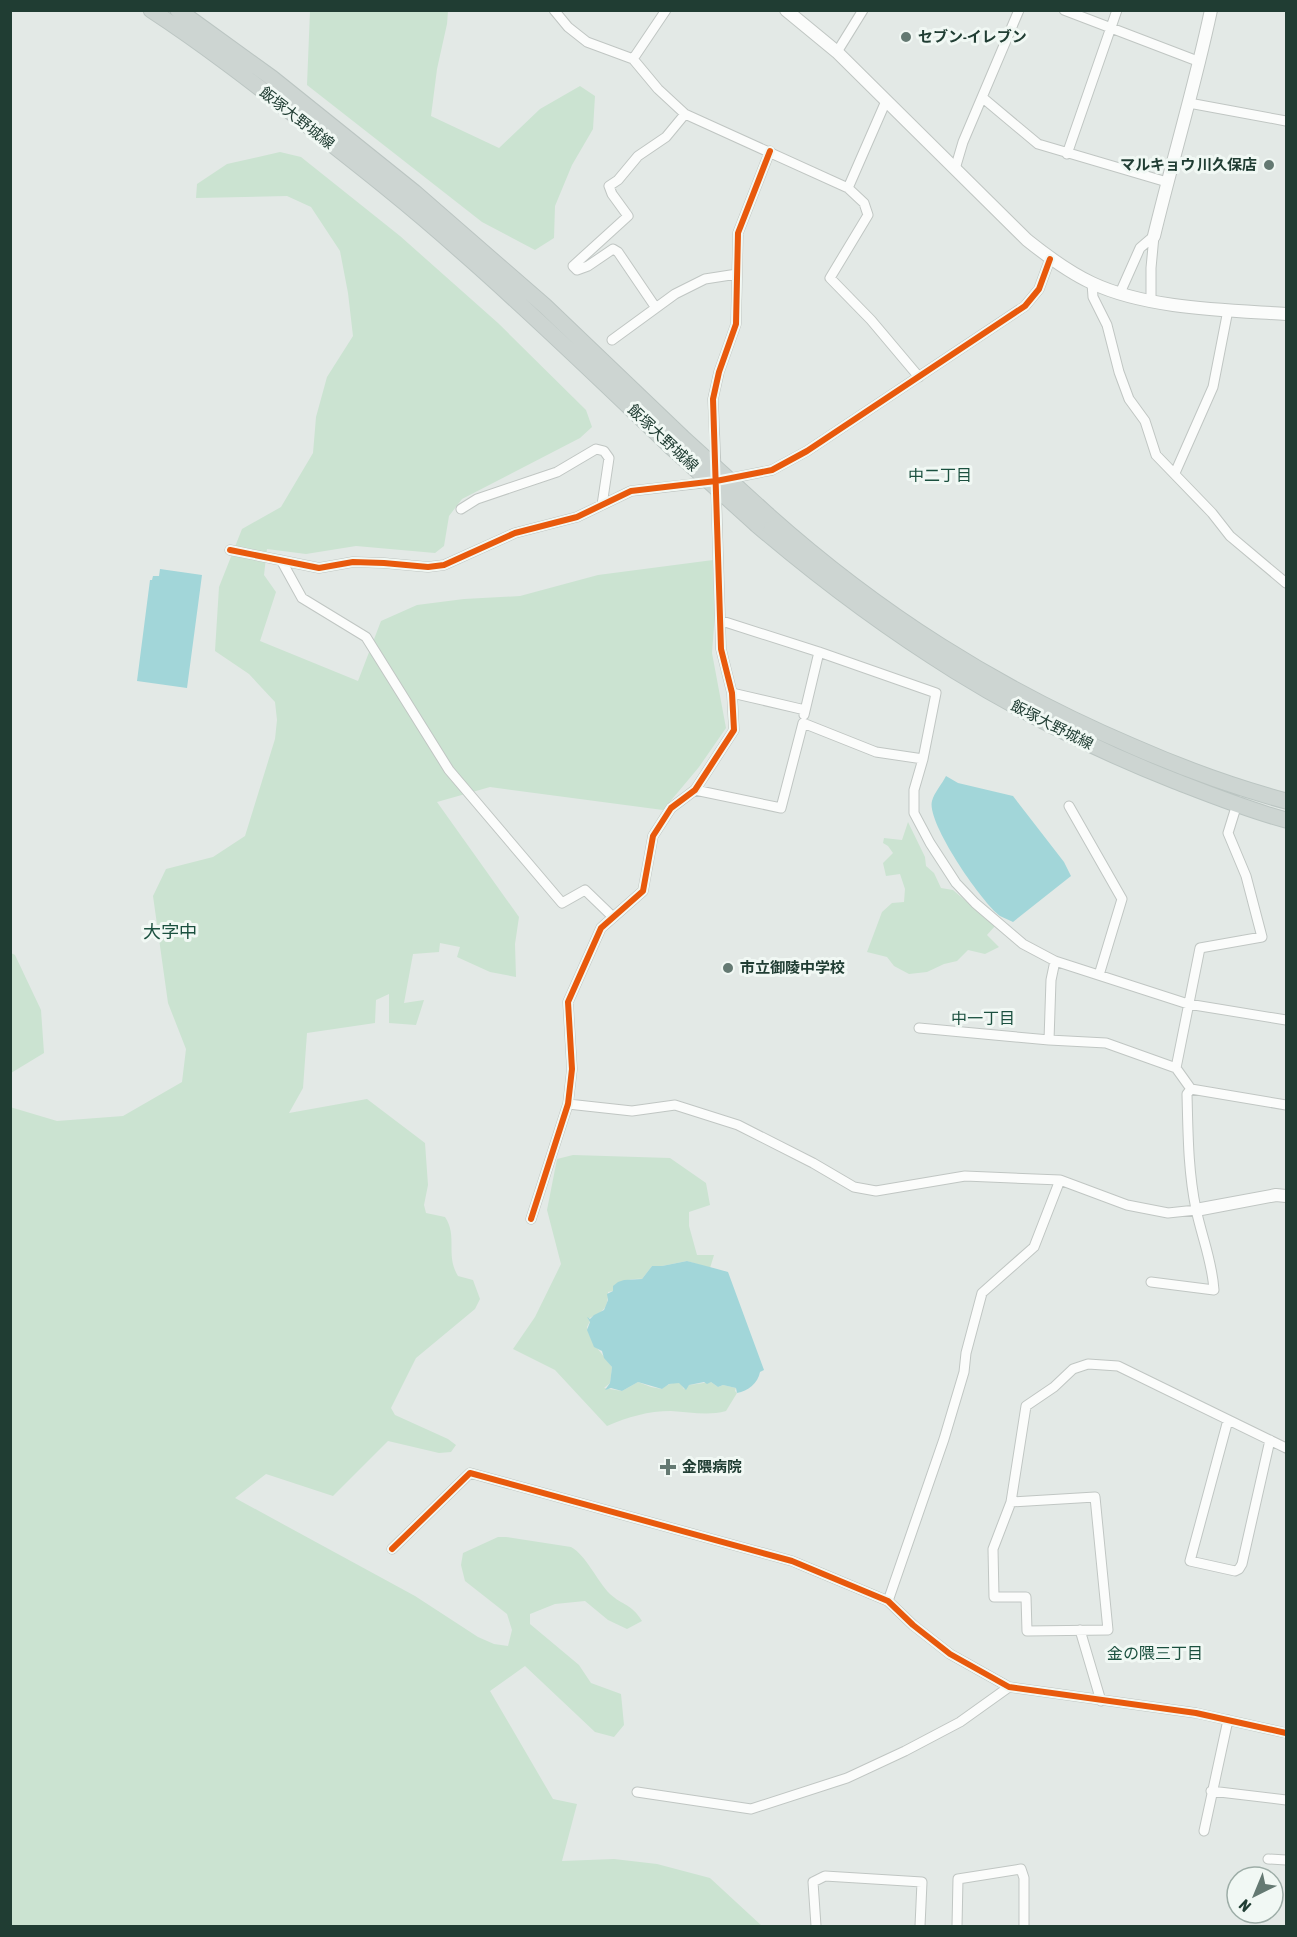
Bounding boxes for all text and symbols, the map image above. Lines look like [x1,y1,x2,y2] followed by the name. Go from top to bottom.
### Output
[918,28,1027,45] place label: セブン-イレブン
[899,30,913,44] marker: セブン-イレブン
[257,83,338,152] street label: 飯塚大野城線
[1120,156,1257,173] place label: マルキョウ 川久保店
[1262,158,1276,172] marker: マルキョウ 川久保店
[625,401,702,475] street label: 飯塚大野城線
[908,466,972,484] district label: 中二丁目
[1008,697,1096,753] street label: 飯塚大野城線
[143,921,197,942] district label: 大字中
[740,959,845,976] place label: 市立御陵中学校
[721,961,735,975] marker: 市立御陵中学校
[951,1009,1015,1027] district label: 中一丁目
[659,1458,677,1476] marker: 金隈病院
[682,1458,742,1475] place label: 金隈病院
[1107,1644,1203,1662] district label: 金の隈三丁目
[1225,1865,1285,1925] north arrow
[1235,1896,1254,1916] text: N

